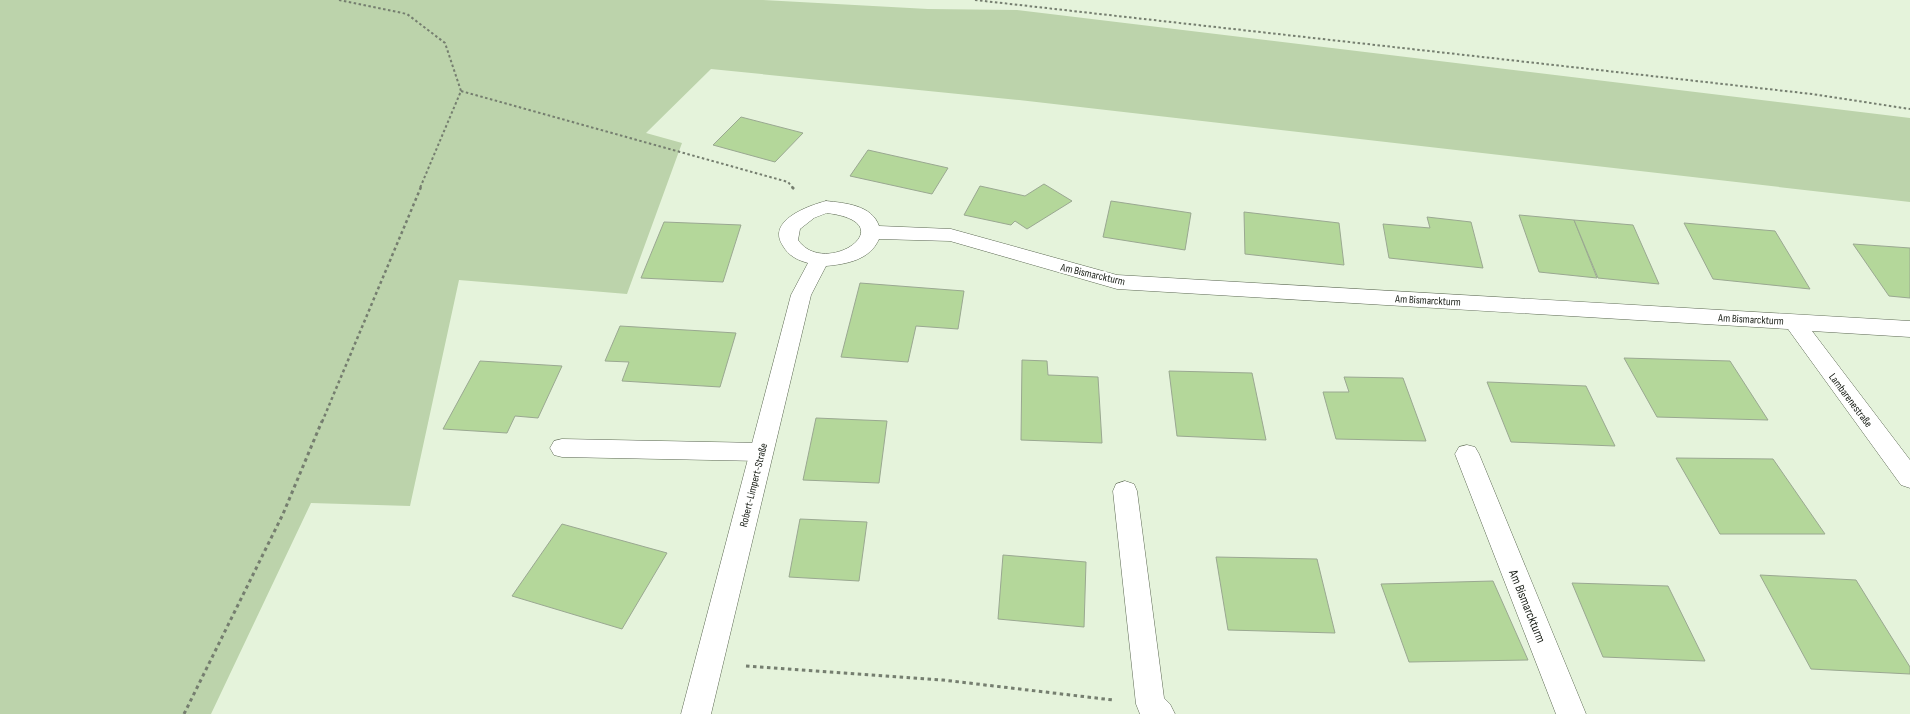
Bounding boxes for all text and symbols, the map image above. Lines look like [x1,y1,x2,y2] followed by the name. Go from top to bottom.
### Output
[1058,261,1126,288] street label: Am Bismarckturm
[1394,292,1461,309] street label: Am Bismarckturm
[1717,311,1784,328] street label: Am Bismarckturm
[1826,371,1875,430] street label: Lambarenestraße
[737,442,770,529] street label: Robert-Limpert-Straße
[1505,566,1549,645] street label: Am Bismarckturm

